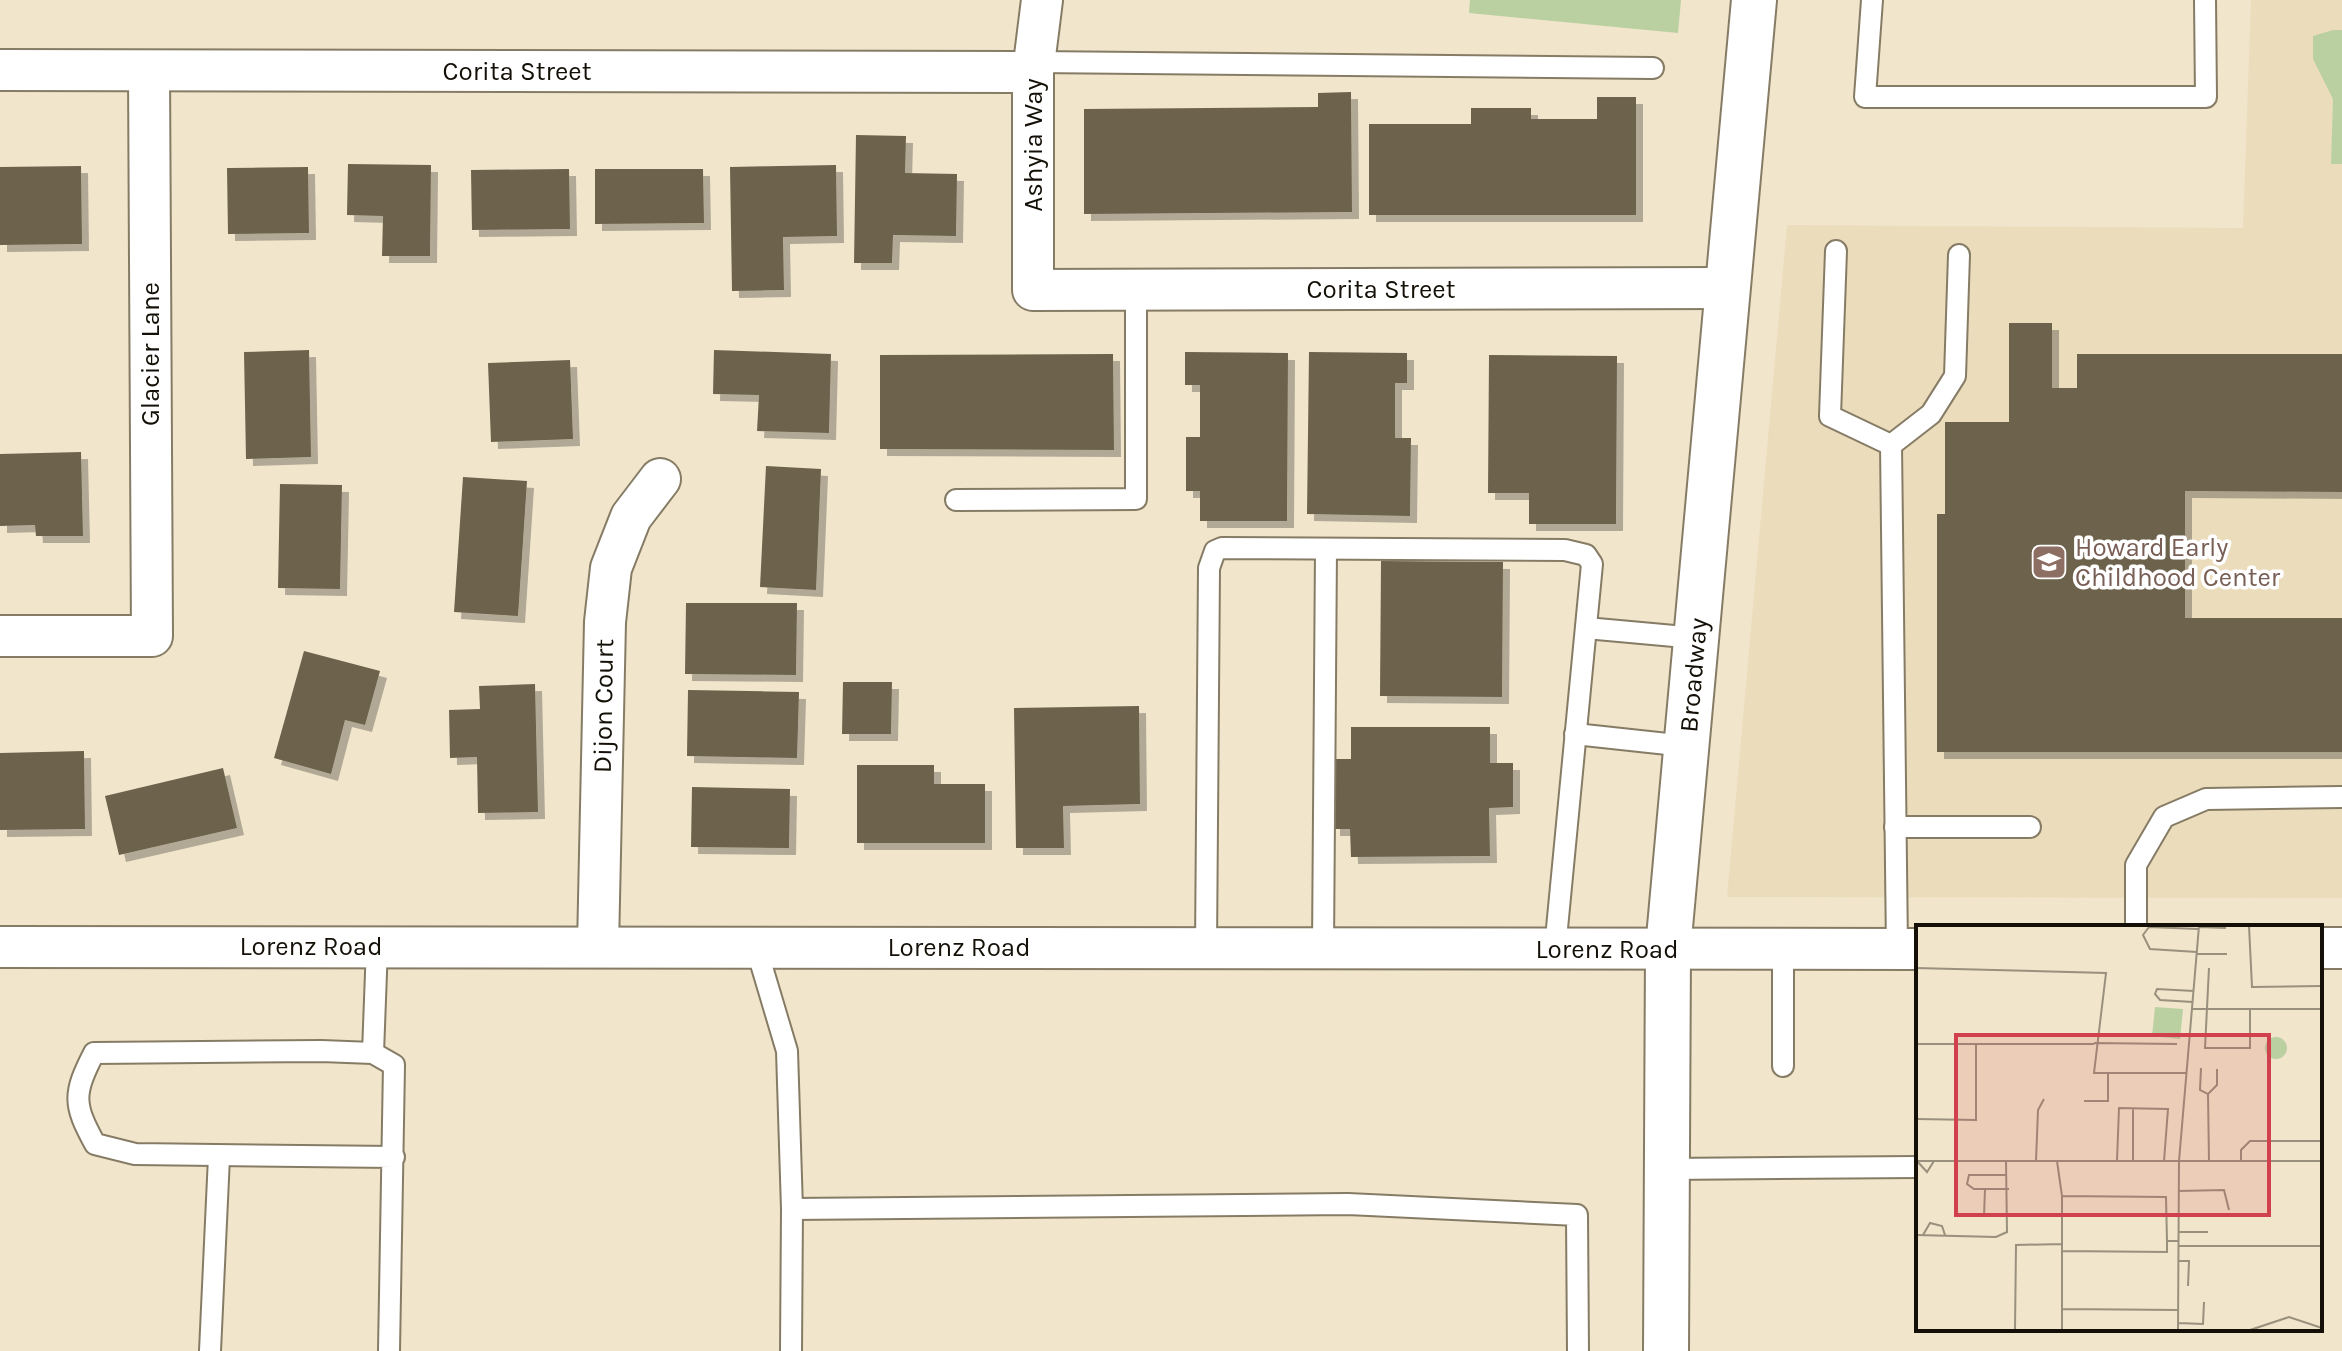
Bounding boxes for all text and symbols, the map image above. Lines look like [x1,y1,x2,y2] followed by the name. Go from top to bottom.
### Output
[443,56,592,87] street label: Corita Street
[1018,78,1049,212] street label: Ashyia Way
[1307,274,1456,305] street label: Corita Street
[135,282,166,426] street label: Glacier Lane
[2075,532,2281,593] place label: Howard Early Childhood Center
[2030,543,2068,581] school or university icon: Howard Early Childhood Center
[1673,617,1714,734] street label: Broadway
[587,638,620,773] street label: Dijon Court
[1916,925,2322,1331] inset map
[239,931,383,962] street label: Lorenz Road
[887,932,1031,963] street label: Lorenz Road
[1535,934,1679,965] street label: Lorenz Road

